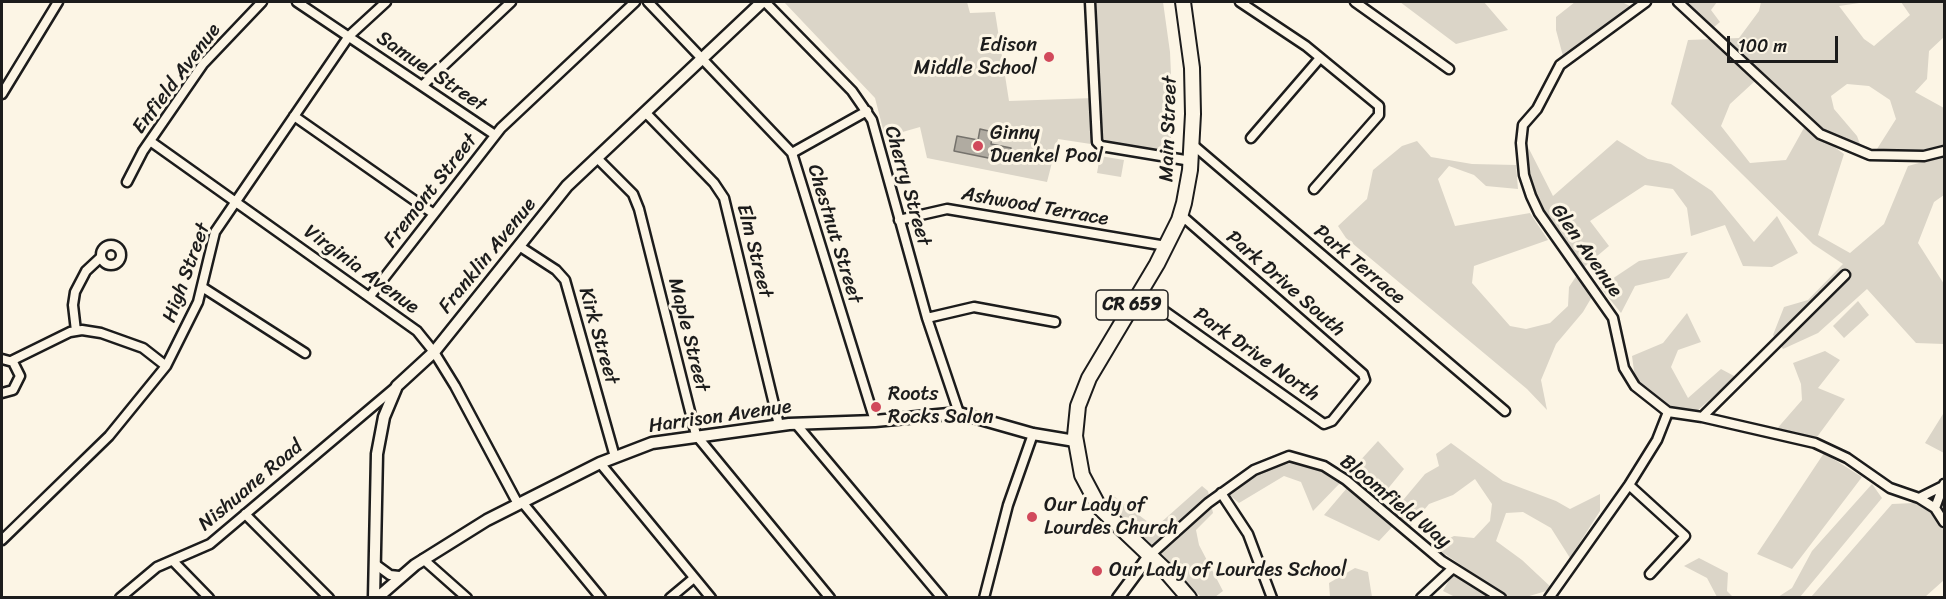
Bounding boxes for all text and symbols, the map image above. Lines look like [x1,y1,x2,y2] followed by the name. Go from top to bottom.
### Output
[128,19,226,139] street label: Enfield Avenue
[1730,24,1841,62] scale bar
[372,26,490,118] street label: Samuel Street
[1738,30,1787,62] text: 100 m
[914,34,1037,81] place label: Edison Middle School
[1042,50,1056,64] marker: Edison Middle School
[1155,76,1183,182] street label: Main Street
[990,122,1103,169] place label: Ginny Duenkel Pool
[878,123,936,249] street label: Cherry Street
[379,129,483,253] street label: Fremont Street
[971,139,985,153] marker: Ginny Duenkel Pool
[801,162,867,306] street label: Chestnut Street
[960,182,1110,232] street label: Ashwood Terrace
[434,193,542,319] street label: Franklin Avenue
[1545,200,1627,302] street label: Glen Avenue
[731,202,777,300] street label: Elm Street
[158,220,216,326] street label: High Street
[299,220,423,320] street label: Virginia Avenue
[1308,220,1410,310] street label: Park Terrace
[1221,226,1349,342] street label: Park Drive South
[662,276,714,394] street label: Maple Street
[573,285,623,387] street label: Kirk Street
[1096,290,1168,320] road number: CR 659
[1188,303,1324,407] street label: Park Drive North
[888,383,994,430] place label: Roots Rocks Salon
[647,395,793,439] street label: Harrison Avenue
[869,400,883,414] marker: Roots Rocks Salon
[194,435,308,537] street label: Nishuane Road
[1335,450,1455,554] street label: Bloomfield Way
[1044,494,1178,541] place label: Our Lady of Lourdes Church
[1025,510,1039,524] marker: Our Lady of Lourdes Church
[1109,559,1347,583] place label: Our Lady of Lourdes School
[1090,564,1104,578] marker: Our Lady of Lourdes School

